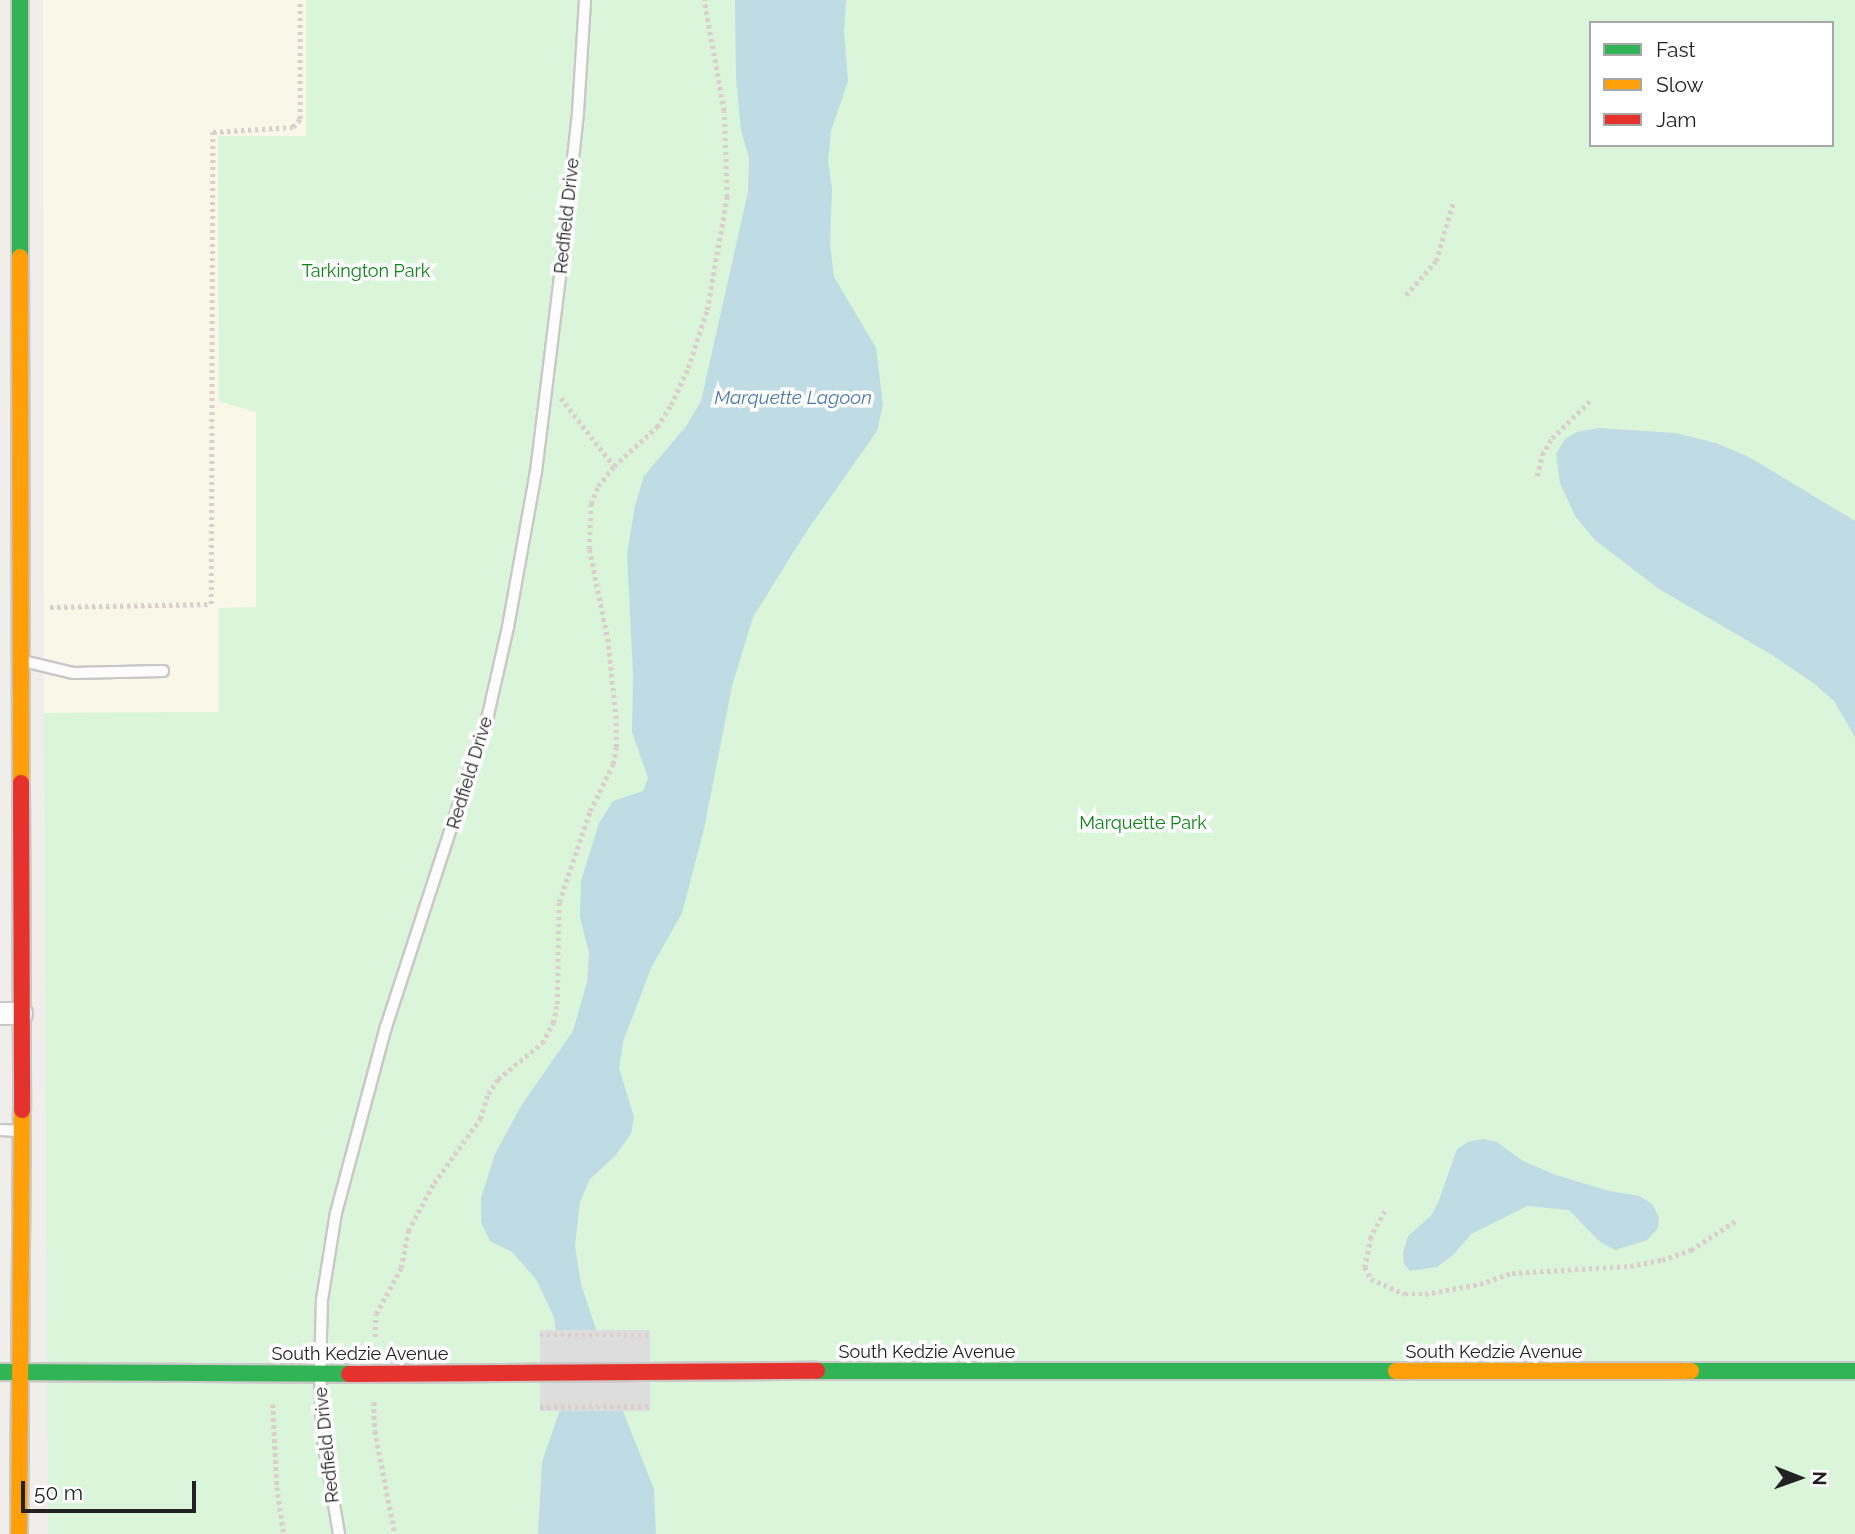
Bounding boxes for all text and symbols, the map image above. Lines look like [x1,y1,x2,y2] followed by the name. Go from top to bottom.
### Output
[1589,21,1834,147] legend
[1656,37,1696,62] text: Fast
[1656,72,1704,97] text: Slow
[1656,107,1697,132] text: Jam
[550,157,584,275] street label: Redfield Drive
[302,260,430,282] park label: Tarkington Park
[714,387,872,409] water label: Marquette Lagoon
[443,714,497,832] street label: Redfield Drive
[1079,812,1207,834] park label: Marquette Park
[838,1341,1016,1363] street label: South Kedzie Avenue
[1405,1341,1583,1363] street label: South Kedzie Avenue
[271,1343,449,1365] street label: South Kedzie Avenue
[310,1386,344,1504] street label: Redfield Drive
[1764,1443,1834,1513] north arrow
[24,1468,200,1512] scale bar
[1809,1471,1831,1486] text: N
[34,1480,83,1505] text: 50 m

